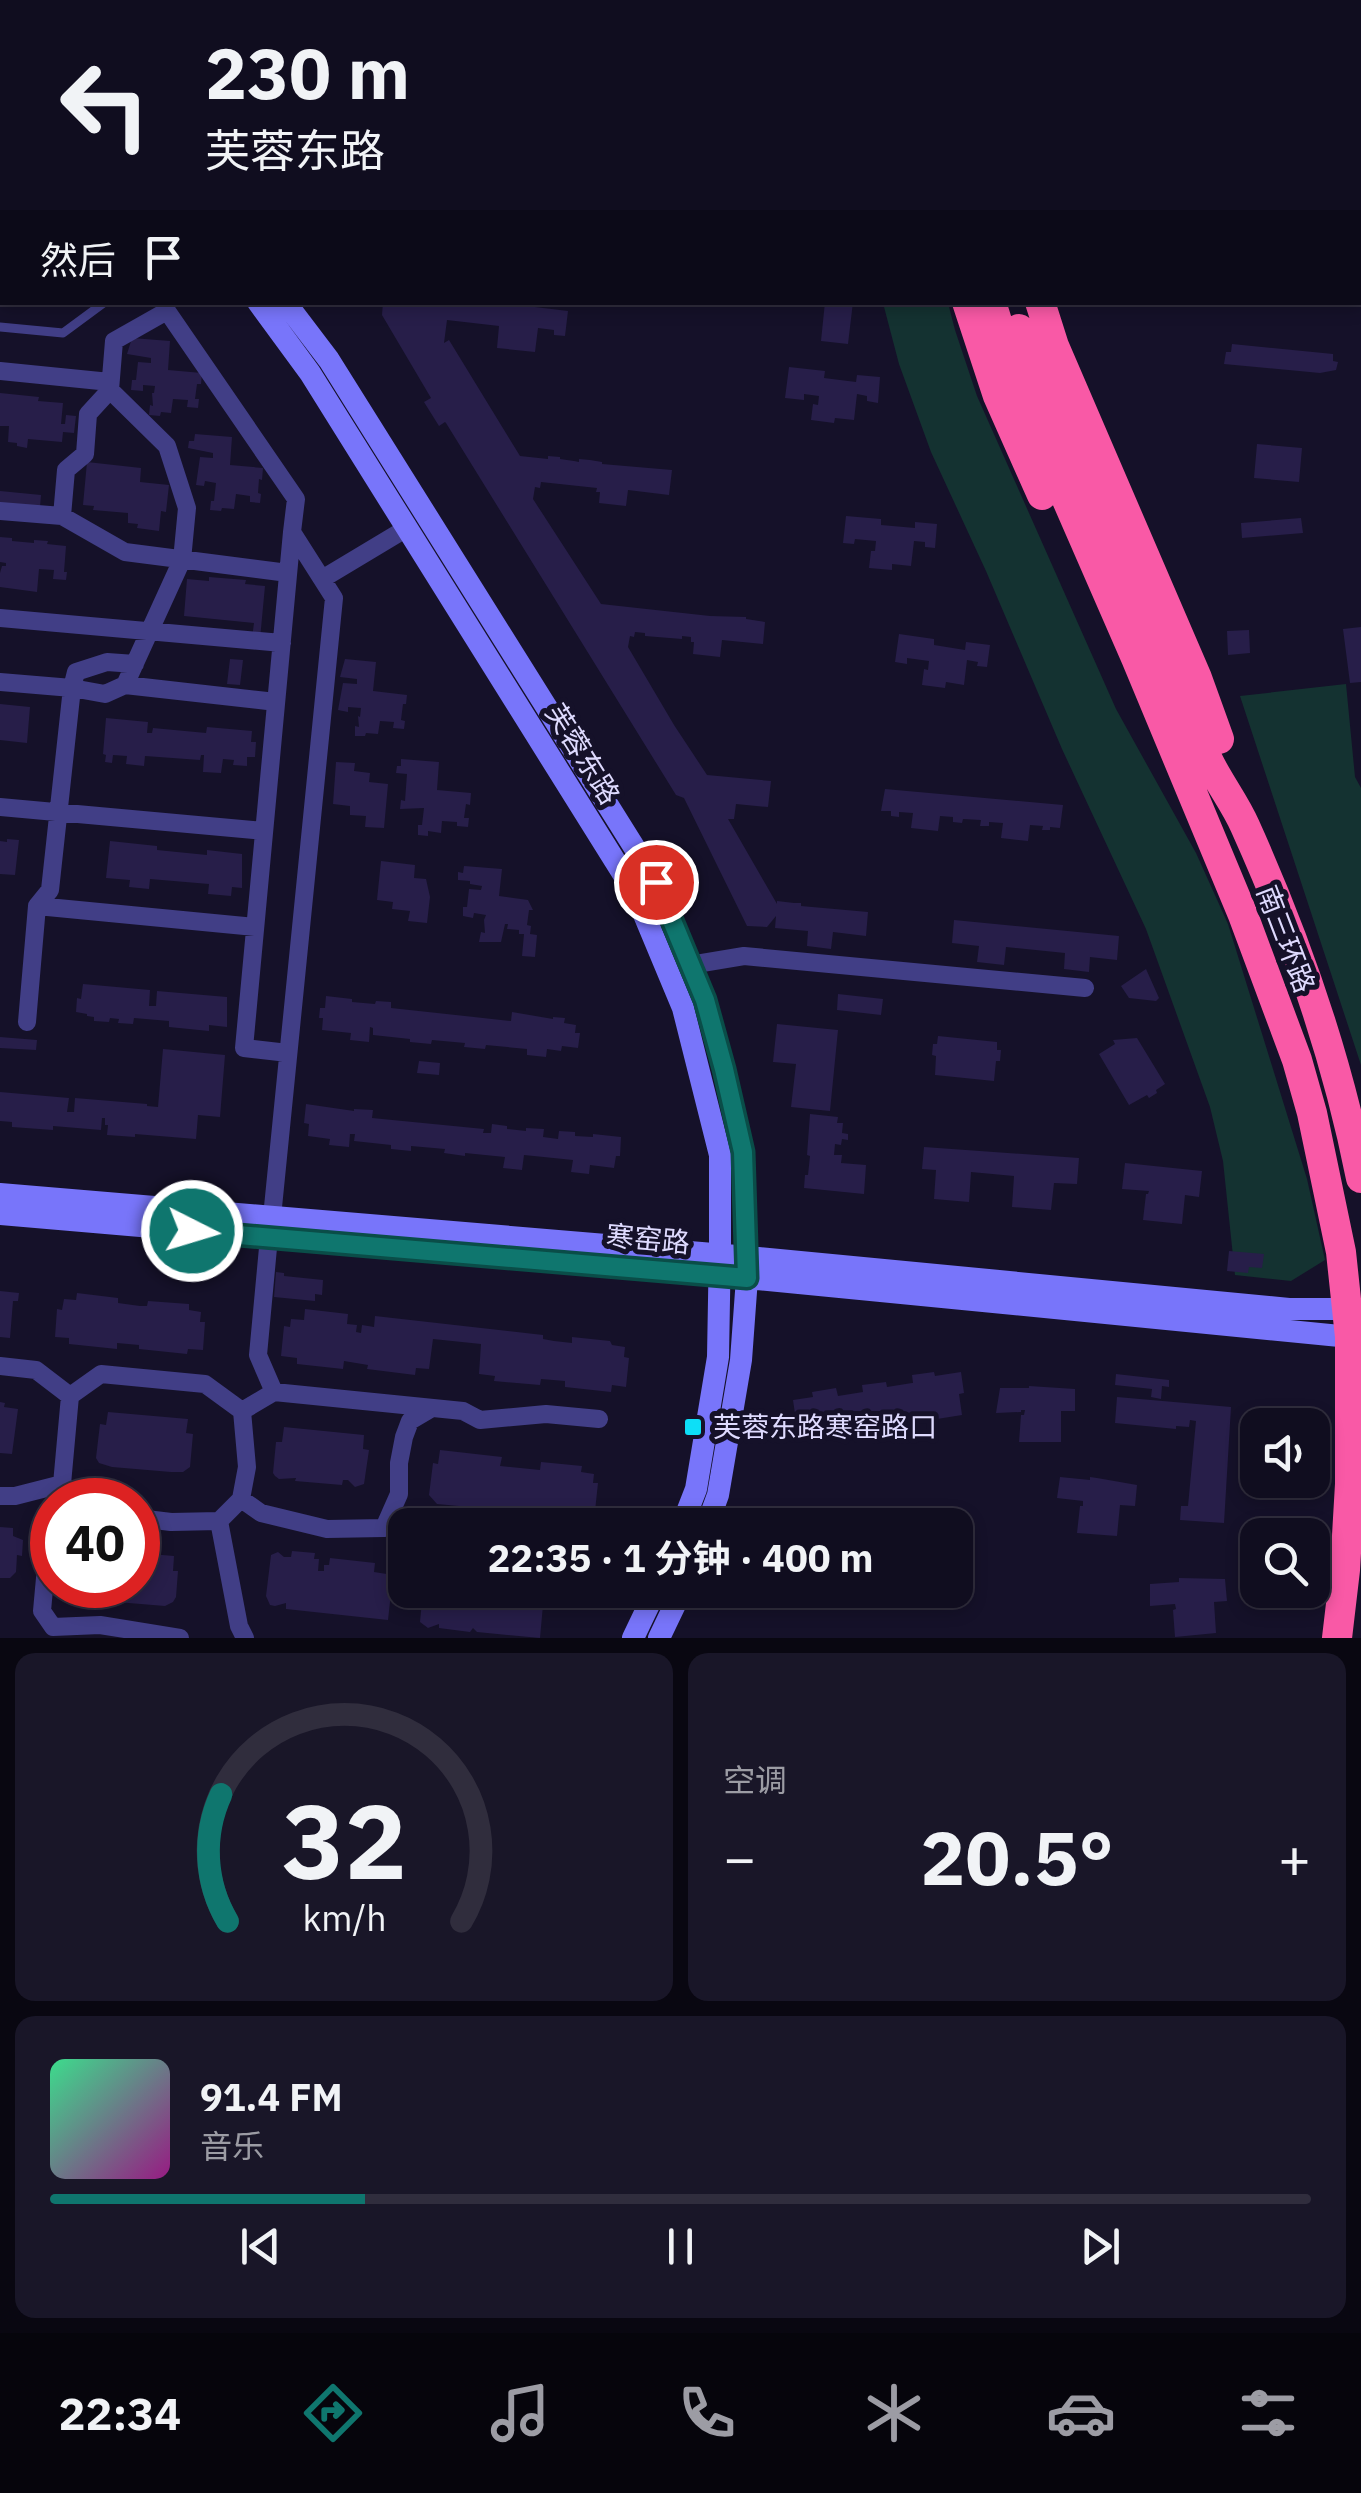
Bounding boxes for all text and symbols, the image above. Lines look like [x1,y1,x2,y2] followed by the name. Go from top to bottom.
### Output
[205,27,410,118] text: 230 m
[40,40,170,170] icon: left
[205,121,385,179] text: 芙蓉东路
[136,230,191,285] icon: arrive
[40,235,116,284] text: 然后
[538,696,629,811] street label: 芙蓉东路
[614,840,699,925] pin
[629,855,684,910] icon: arrive
[1249,880,1324,998] street label: 南三环路
[140,1179,244,1283] position arrow
[605,1216,692,1261] street label: 寒窑路
[713,1408,937,1445] place label: 芙蓉东路寒窑路口
[1240,1408,1330,1608] map controls
[1240,1408,1330,1498] button: sound
[682,1416,704,1438] marker: 芙蓉东路寒窑路口
[30,1478,160,1608] speed limit sign: 40
[1240,1518,1330,1608] button: search
[488,1533,873,1582] text: 22:35 · 1 分钟 · 400 m
[723,1759,787,1801] text: 空调
[282,1772,406,1908] text: 32
[920,1808,1114,1906] text: 20.5°
[723,1822,756,1893] text: −
[1278,1822,1311,1893] text: +
[302,1894,386,1941] text: km/h
[200,2072,343,2121] text: 91.4 FM
[200,2125,264,2167] text: 音乐
[233,2219,288,2274] icon: previous
[653,2219,708,2274] icon: pause
[1073,2219,1128,2274] icon: next
[298,2378,368,2448] icon: directions
[485,2378,555,2448] icon: music
[672,2378,742,2448] icon: phone
[859,2378,929,2448] icon: climate
[1046,2378,1116,2448] icon: car
[1233,2378,1303,2448] icon: filters
[58,2384,181,2442] text: 22:34

